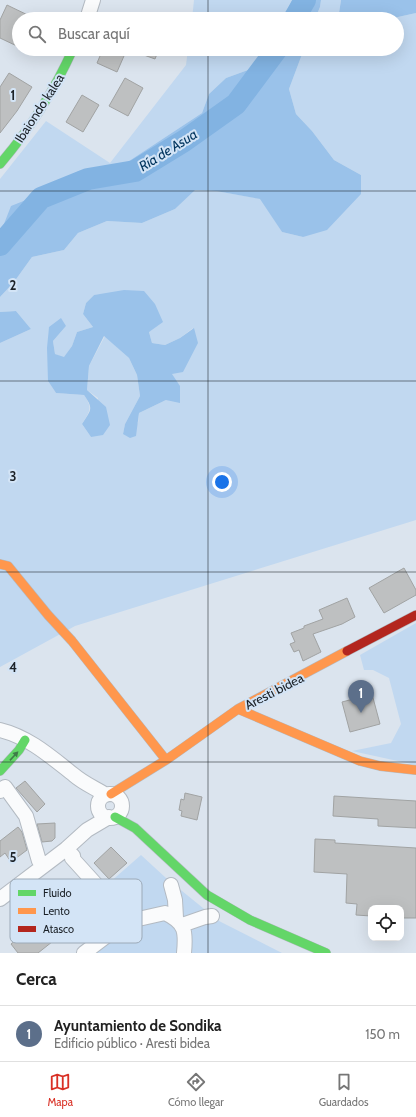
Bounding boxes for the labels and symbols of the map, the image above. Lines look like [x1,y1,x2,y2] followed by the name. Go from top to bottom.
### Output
[11,70,68,145] street label: Ibaiondo kalea
[11,87,15,103] text: 1
[135,125,201,175] water label: Ría de Asua
[10,277,17,293] text: 2
[9,468,17,484] text: 3
[212,472,232,492] your location
[9,659,17,675] text: 4
[242,669,307,713] street label: Aresti bidea
[348,680,374,713] pin: 1
[9,752,18,761] one-way arrow
[10,849,17,865] text: 5
[10,879,142,943] legend
[43,886,72,900] text: Fluido
[43,904,70,918] text: Lento
[43,922,74,936] text: Atasco

